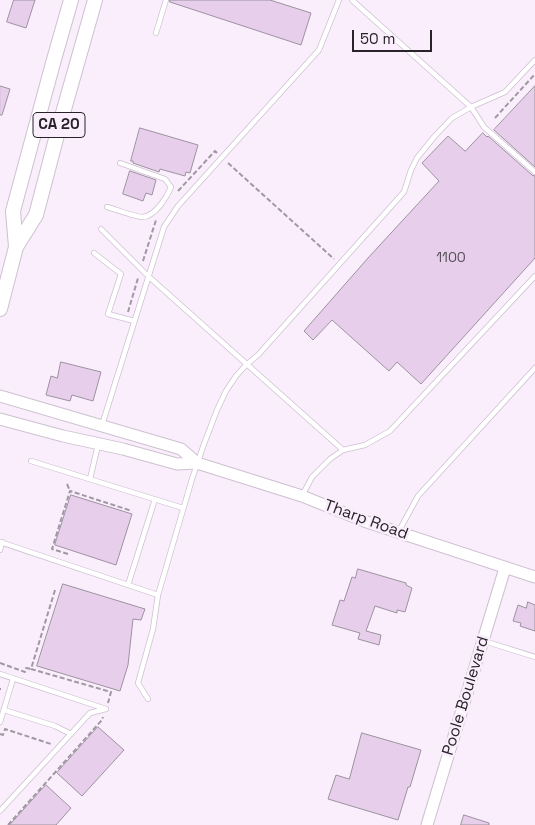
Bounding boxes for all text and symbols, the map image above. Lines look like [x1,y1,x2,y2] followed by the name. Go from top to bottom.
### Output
[355,20,435,52] scale bar
[360,29,395,48] text: 50 m
[33,112,85,138] road number: CA 20
[436,250,466,266] house number: 1100
[321,496,411,544] street label: Tharp Road
[439,634,493,758] street label: Poole Boulevard

